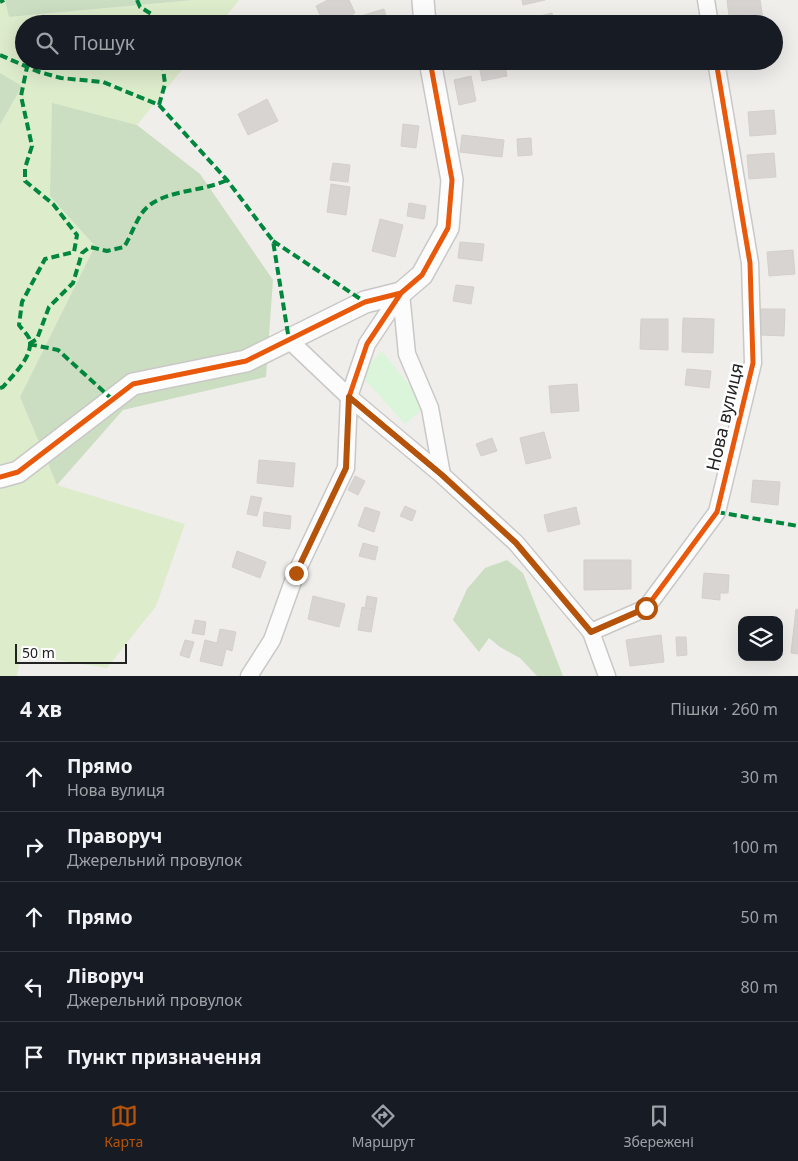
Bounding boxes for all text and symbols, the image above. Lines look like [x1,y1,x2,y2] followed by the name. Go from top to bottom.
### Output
[15,15,783,70] search box
[33,29,61,57] icon: search
[73,30,135,56] text: Пошук
[700,360,748,473] street label: Нова вулиця
[285,562,308,585] route end
[635,597,658,620] route start
[738,616,783,661] map controls
[738,616,783,661] button: layers
[15,641,128,664] scale bar
[22,643,55,662] text: 50 m
[20,695,62,723] text: 4 хв
[670,698,778,720] text: Пішки · 260 m
[67,753,133,779] text: Прямо
[20,763,48,791] icon: ahead
[741,766,778,788] text: 30 m
[67,779,165,801] text: Нова вулиця
[67,823,162,849] text: Праворуч
[20,833,48,861] icon: right
[731,836,778,858] text: 100 m
[67,849,242,871] text: Джерельний провулок
[20,903,48,931] icon: ahead
[67,904,133,930] text: Прямо
[741,906,778,928] text: 50 m
[67,963,144,989] text: Ліворуч
[20,973,48,1001] icon: left
[741,976,778,998] text: 80 m
[67,989,242,1011] text: Джерельний провулок
[20,1043,48,1071] icon: arrive
[67,1044,261,1070] text: Пункт призначення
[104,1102,143,1151] tab: Карта
[352,1102,415,1151] tab: Маршрут
[623,1102,694,1151] tab: Збережені

